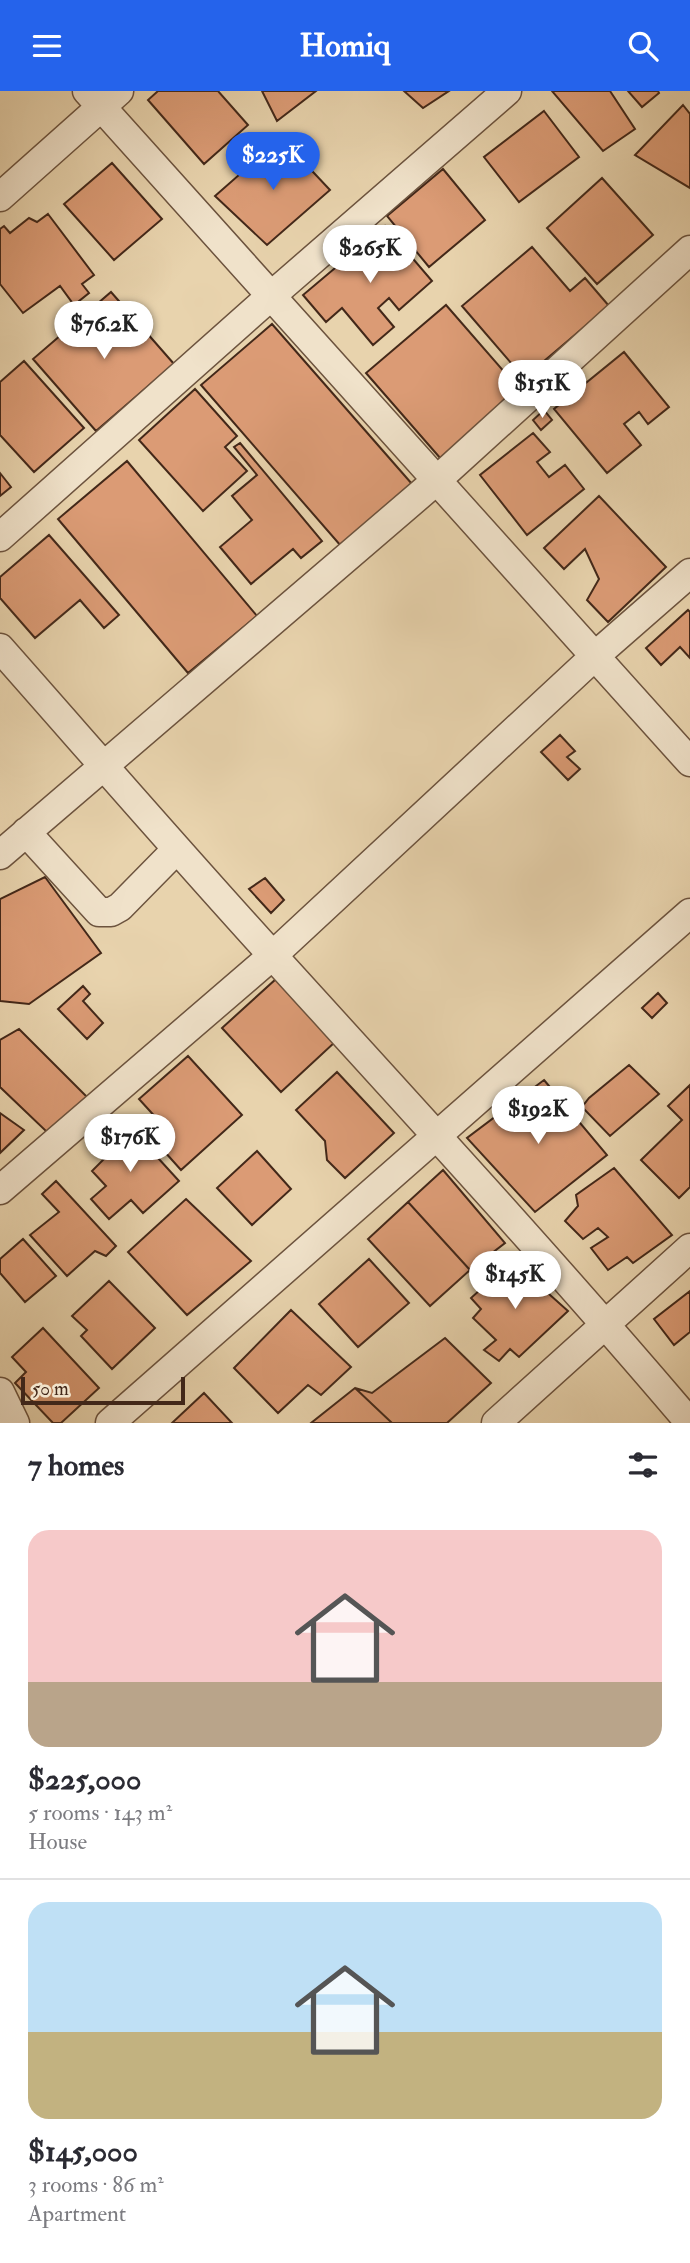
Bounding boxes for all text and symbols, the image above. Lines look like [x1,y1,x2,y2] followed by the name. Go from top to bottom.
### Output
[299,26,391,66] text: Homiq
[28,27,66,65] icon: menu
[624,27,662,65] icon: search
[224,133,322,192] pin: $225K
[242,140,304,169] text: $225K
[321,225,419,285] pin: $265K
[339,233,401,262] text: $265K
[47,301,161,361] pin: $76.2K
[70,309,138,338] text: $76.2K
[493,361,591,420] pin: $151K
[514,368,570,397] text: $151K
[489,1087,587,1146] pin: $192K
[508,1094,568,1123] text: $192K
[81,1115,179,1174] pin: $176K
[100,1122,160,1151] text: $176K
[466,1251,564,1311] pin: $145K
[485,1259,545,1288] text: $145K
[21,1374,186,1406] scale bar
[32,1377,69,1401] text: 50 m
[624,1446,662,1484] icon: filters
[28,1447,124,1484] text: 7 homes
[282,1575,408,1701] icon: home
[28,1761,141,1798] text: $225,000
[28,1798,172,1827] text: 5 rooms · 143 m²
[28,1827,87,1856] text: House
[282,1947,408,2073] icon: home
[28,2133,138,2170] text: $145,000
[28,2170,164,2199] text: 3 rooms · 86 m²
[28,2199,126,2228] text: Apartment

